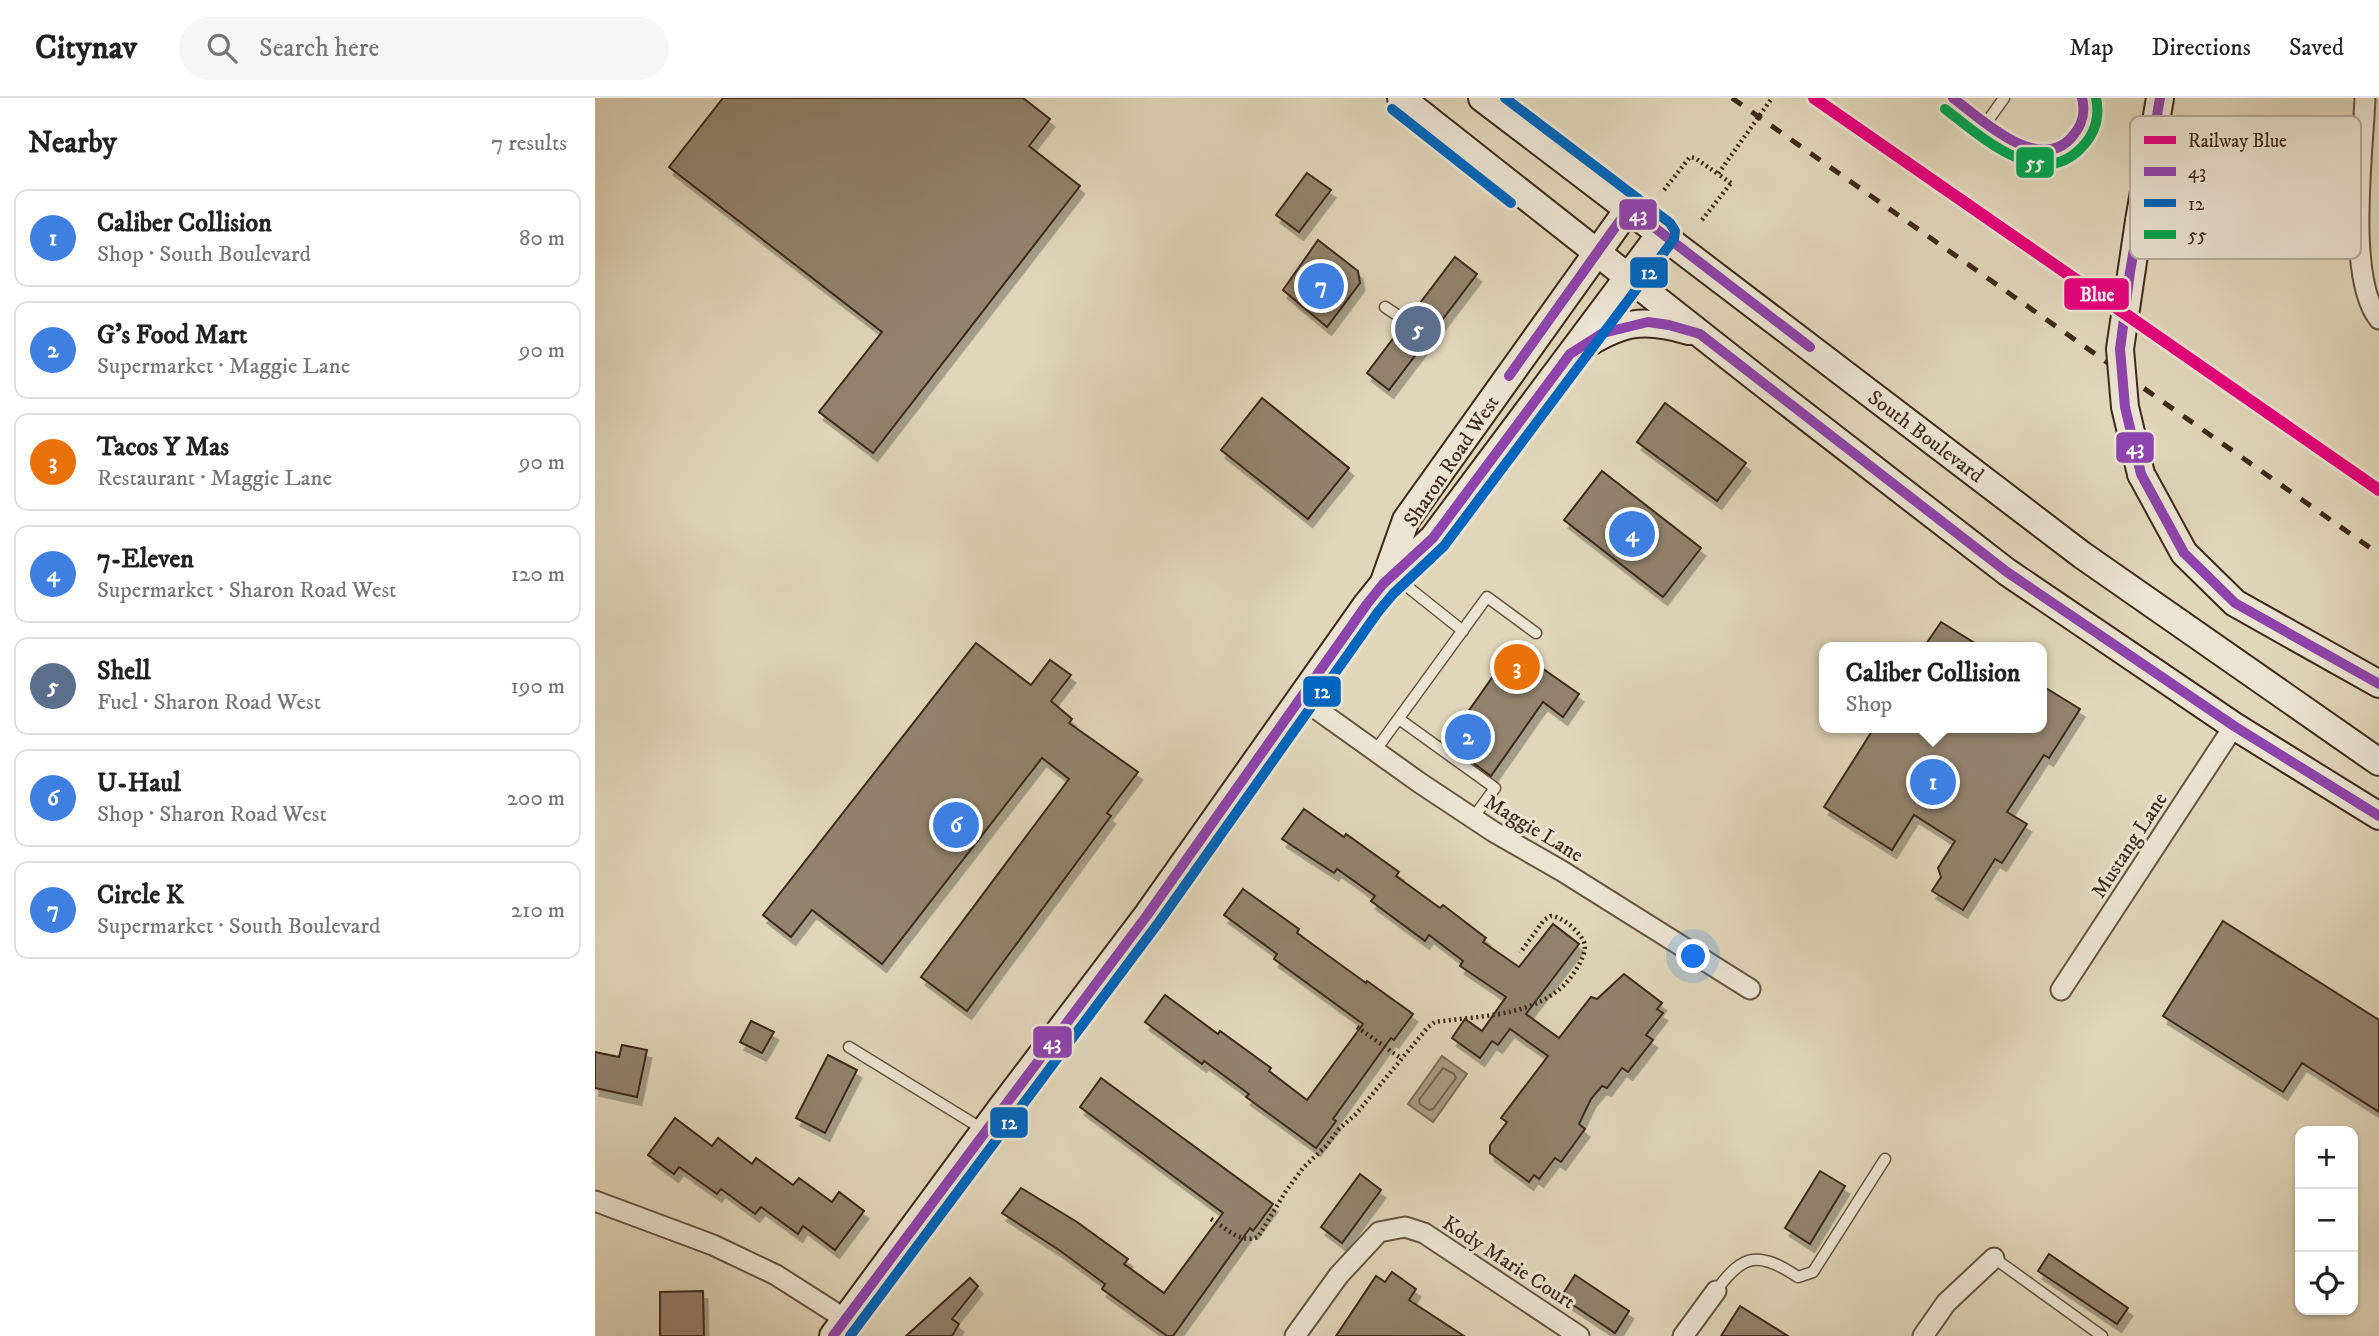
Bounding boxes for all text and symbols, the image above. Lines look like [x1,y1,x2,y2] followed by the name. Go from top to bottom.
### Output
[179,17,669,80] search box
[35,28,137,69] text: Citynav
[203,29,241,67] icon: search
[259,32,379,65] text: Search here
[2069,33,2114,63] text: Map
[2152,33,2251,63] text: Directions
[2289,33,2344,63] text: Saved
[2130,116,2361,259] legend
[28,125,117,162] text: Nearby
[491,129,567,158] text: 7 results
[2188,130,2287,153] text: Railway Blue
[2015,146,2055,179] line badge: 55
[2025,152,2045,175] text: 55
[2188,161,2206,184] text: 43
[2188,193,2205,216] text: 12
[1618,198,1658,231] line badge: 43
[1629,204,1647,227] text: 43
[97,207,272,240] text: Caliber Collision
[49,224,57,253] text: 1
[519,224,565,253] text: 80 m
[2188,224,2207,247] text: 55
[97,240,311,269] text: Shop · South Boulevard
[1629,256,1669,289] line badge: 12
[1298,260,1344,312] pin: 7
[1641,262,1658,285] text: 12
[2063,277,2130,311] line badge: Blue
[2080,284,2114,307] text: Blue
[1395,303,1441,355] pin: 5
[97,319,247,352] text: G's Food Mart
[47,336,59,365] text: 2
[519,336,565,365] text: 90 m
[97,352,350,381] text: Supermarket · Maggie Lane
[1862,385,1989,489] street label: South Boulevard
[1398,391,1506,532] street label: Sharon Road West
[97,431,229,464] text: Tacos Y Mas
[2115,431,2155,464] line badge: 43
[2126,437,2144,460] text: 43
[49,448,57,477] text: 3
[519,448,565,477] text: 90 m
[97,464,332,493] text: Restaurant · Maggie Lane
[1609,508,1655,560] pin: 4
[97,543,194,576] text: 7-Eleven
[46,560,60,589] text: 4
[511,560,565,589] text: 120 m
[97,576,396,605] text: Supermarket · Sharon Road West
[1494,641,1540,693] pin: 3
[1819,642,2047,733] popup
[97,655,151,688] text: Shell
[1846,657,2020,690] text: Caliber Collision
[47,672,59,701] text: 5
[511,672,565,701] text: 190 m
[1302,675,1342,708] line badge: 12
[1314,681,1331,704] text: 12
[97,688,321,717] text: Fuel · Sharon Road West
[1846,690,1892,719] text: Shop
[1445,711,1491,763] pin: 2
[1910,756,1956,808] pin: 1
[97,767,181,800] text: U-Haul
[47,784,59,813] text: 6
[507,784,565,813] text: 200 m
[2086,787,2174,903] street label: Mustang Lane
[1479,789,1588,869] street label: Maggie Lane
[933,799,979,851] pin: 6
[97,800,327,829] text: Shop · Sharon Road West
[97,879,184,912] text: Circle K
[47,896,59,925] text: 7
[511,896,565,925] text: 210 m
[97,912,381,941] text: Supermarket · South Boulevard
[1676,939,1710,973] your location
[1032,1025,1073,1059] line badge: 43
[1043,1032,1061,1055] text: 43
[989,1106,1029,1139] line badge: 12
[1001,1112,1018,1135] text: 12
[2295,1126,2358,1315] map controls
[2295,1126,2358,1189] button: +
[2295,1189,2358,1252] button: −
[1437,1210,1580,1316] street label: Kody Marie Court
[2295,1252,2358,1315] button: locate

